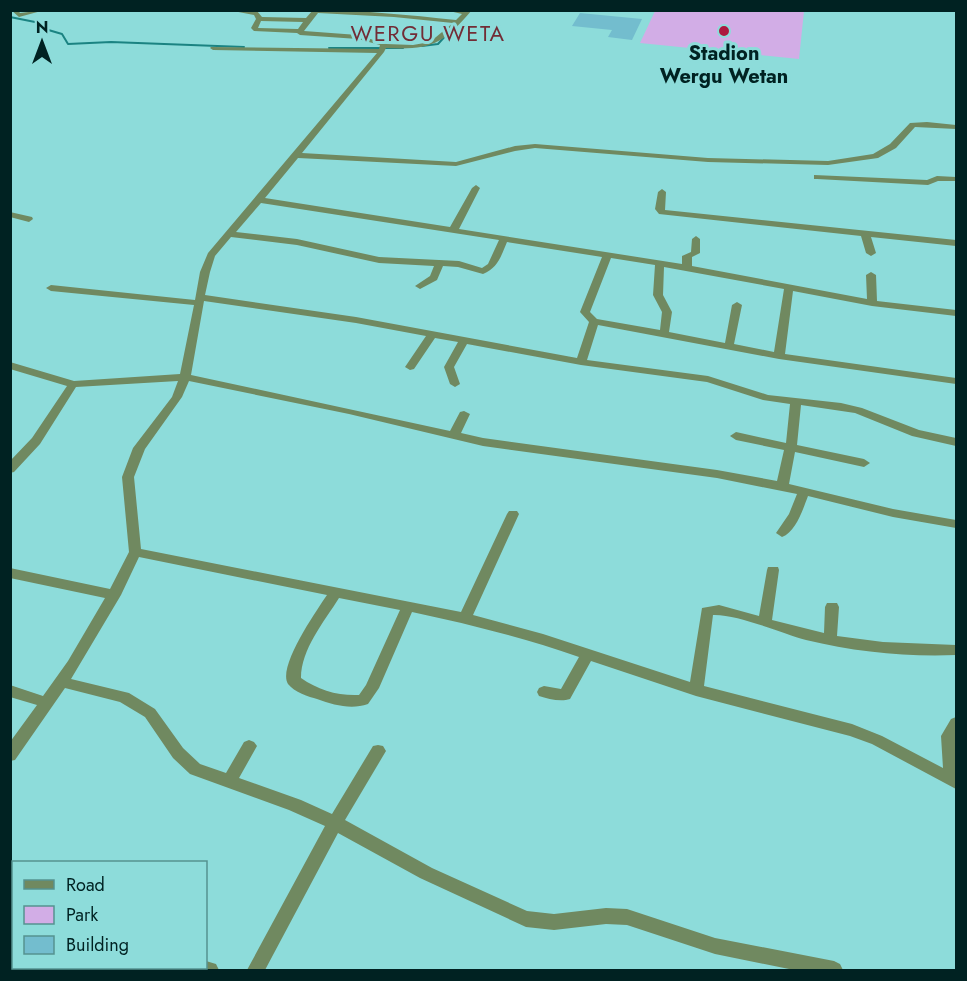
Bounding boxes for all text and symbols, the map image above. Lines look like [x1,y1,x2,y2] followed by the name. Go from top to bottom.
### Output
[12,12,72,72] north arrow
[36,16,48,39] text: N
[350,17,506,49] district label: WERGU WETA
[717,24,731,38] marker: Stadion Wergu Wetan
[660,39,788,91] place label: Stadion Wergu Wetan
[12,861,207,969] legend
[66,872,105,898] text: Road
[66,902,98,928] text: Park
[66,932,129,958] text: Building

